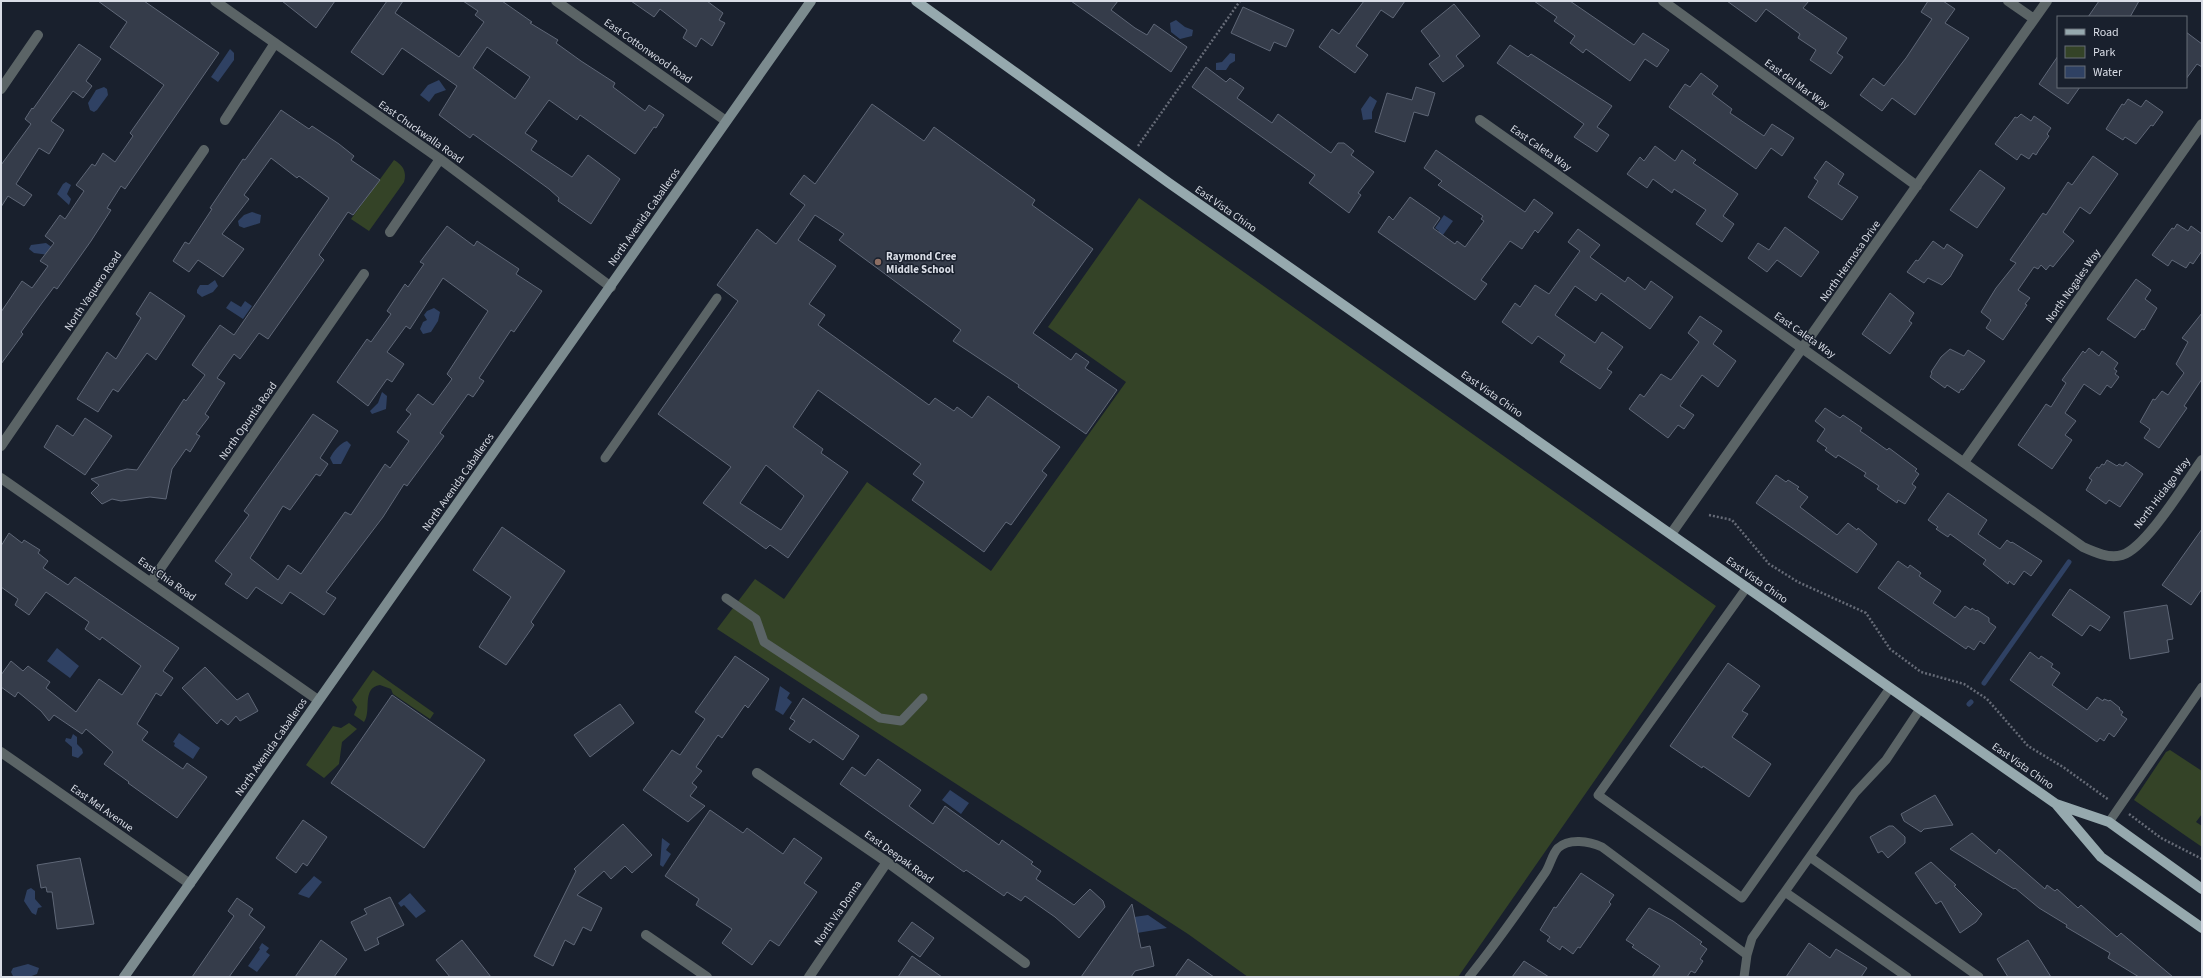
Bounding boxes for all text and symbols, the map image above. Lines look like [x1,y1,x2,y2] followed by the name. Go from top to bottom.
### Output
[601,15,695,87] street label: East Cottonwood Road
[2057,16,2187,88] legend
[2093,24,2119,41] text: Road
[2093,44,2115,61] text: Park
[1761,55,1833,113] street label: East del Mar Way
[2093,64,2123,81] text: Water
[375,97,467,167] street label: East Chuckwalla Road
[1507,121,1575,175] street label: East Caleta Way
[604,165,684,269] street label: North Avenida Caballeros
[1192,182,1260,236] street label: East Vista Chino
[1816,217,1884,305] street label: North Hermosa Drive
[2042,246,2104,326] street label: North Nogales Way
[61,248,125,334] street label: North Vaquero Road
[886,249,957,277] place label: Raymond Cree Middle School
[873,257,883,267] marker: Raymond Cree Middle School
[1771,308,1839,362] street label: East Caleta Way
[1458,367,1526,421] street label: East Vista Chino
[215,379,281,463] street label: North Opuntia Road
[418,430,498,534] street label: North Avenida Caballeros
[2130,454,2194,532] street label: North Hidalgo Way
[135,553,199,605] street label: East Chia Road
[1723,553,1791,607] street label: East Vista Chino
[231,695,311,799] street label: North Avenida Caballeros
[1989,739,2057,793] street label: East Vista Chino
[67,781,137,836] street label: East Mel Avenue
[861,827,937,887] street label: East Deepak Road
[811,878,865,948] street label: North Via Donna

